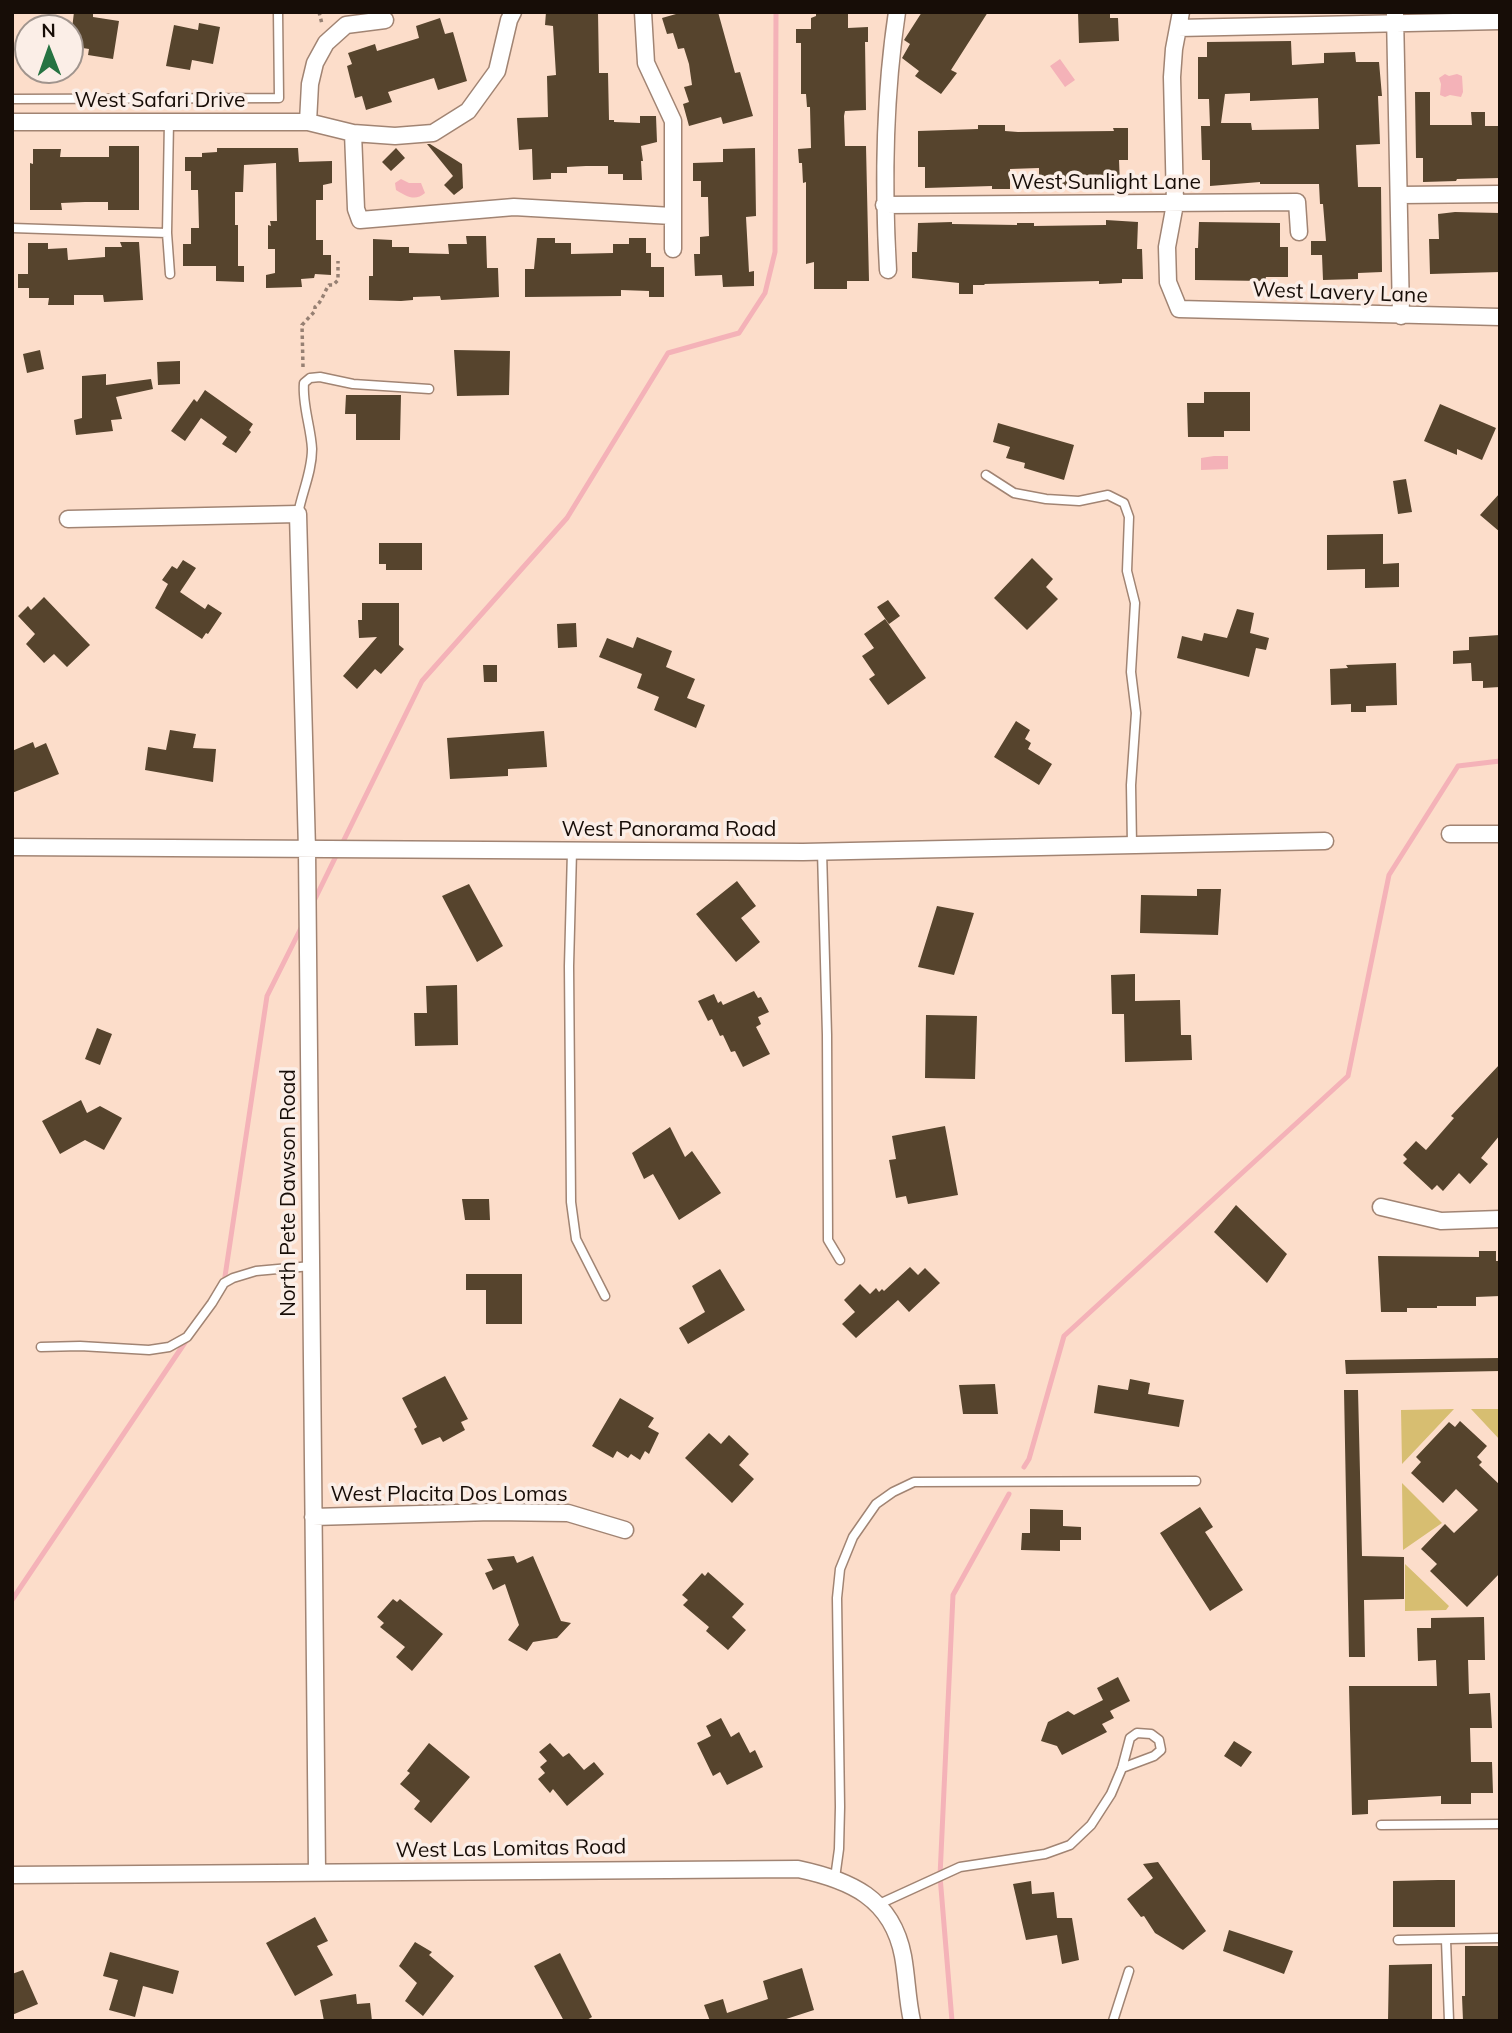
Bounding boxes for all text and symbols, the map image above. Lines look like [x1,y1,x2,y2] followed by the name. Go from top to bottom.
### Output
[14,14,84,84] north arrow
[41,18,56,42] text: N
[75,88,245,114] street label: West Safari Drive
[1011,170,1201,196] street label: West Sunlight Lane
[1252,277,1428,309] street label: West Lavery Lane
[562,817,776,843] street label: West Panorama Road
[276,1069,302,1317] street label: North Pete Dawson Road
[330,1482,568,1508] street label: West Placita Dos Lomas
[395,1834,627,1864] street label: West Las Lomitas Road

